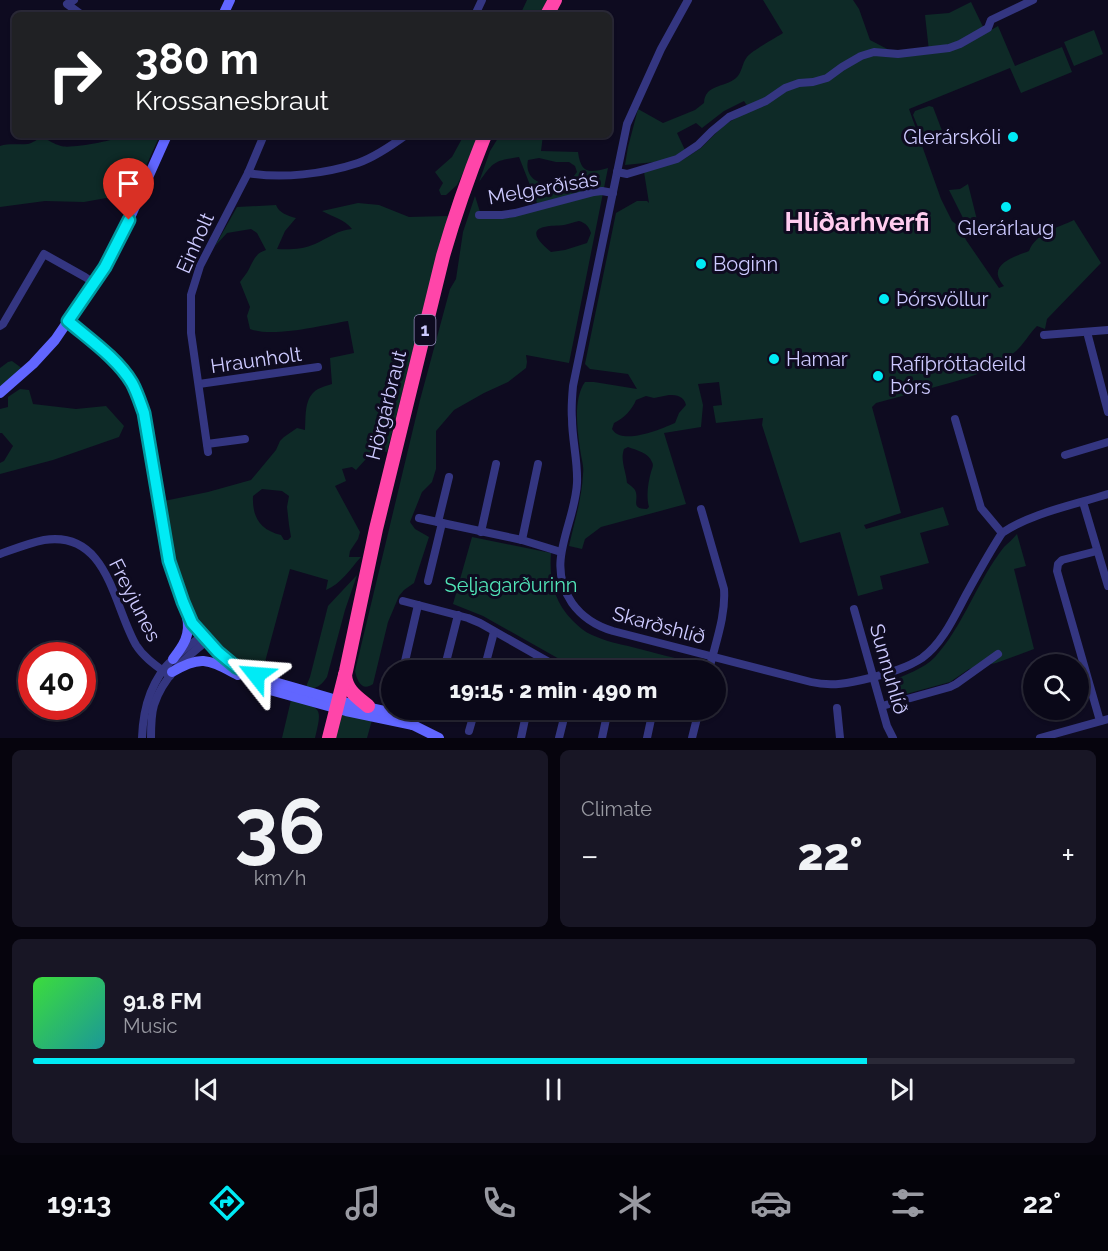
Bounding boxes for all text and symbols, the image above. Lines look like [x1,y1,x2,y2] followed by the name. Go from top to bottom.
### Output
[135,35,259,84] text: 380 m
[36,36,114,114] icon: right
[135,85,329,116] text: Krossanesbraut
[903,125,1001,149] place label: Glerárskóli
[1006,130,1020,144] marker: Glerárskóli
[103,158,154,220] pin
[486,166,600,210] street label: Melgerðisás
[112,167,145,200] icon: arrive
[999,200,1013,214] marker: Glerárlaug
[785,207,929,237] district label: Hlíðarhverfi
[171,209,219,277] street label: Einholt
[958,216,1054,240] place label: Glerárlaug
[713,252,778,276] place label: Boginn
[694,257,708,271] marker: Boginn
[896,287,988,311] place label: Þórsvöllur
[877,292,891,306] marker: Þórsvöllur
[414,315,436,345] road number: 1
[209,342,303,378] street label: Hraunholt
[361,347,411,462] street label: Hörgárbraut
[786,347,848,371] place label: Hamar
[767,352,781,366] marker: Hamar
[890,352,1026,399] place label: Rafíþróttadeild Þórs
[871,369,885,383] marker: Rafíþróttadeild Þórs
[104,555,166,645] street label: Freyjunes
[445,573,577,597] park label: Seljagarðurinn
[610,601,708,649] street label: Skarðshlíð
[865,621,913,717] street label: Sunnuhlíð
[18,642,96,720] speed limit sign: 40
[224,643,288,707] position arrow
[1023,654,1089,720] map controls
[1023,654,1089,720] button: search
[450,677,657,703] text: 19:15 · 2 min · 490 m
[235,781,325,872] text: 36
[581,797,652,821] text: Climate
[797,828,863,881] text: 22°
[581,836,599,875] text: −
[1061,836,1075,875] text: +
[254,866,306,890] text: km/h
[123,988,202,1014] text: 91.8 FM
[123,1014,177,1038] text: Music
[190,1073,223,1106] icon: previous
[537,1073,570,1106] icon: pause
[885,1073,918,1106] icon: next
[206,1182,248,1224] icon: directions
[342,1182,384,1224] icon: music
[478,1182,520,1224] icon: phone
[614,1182,656,1224] icon: climate
[750,1182,792,1224] icon: car
[887,1182,929,1224] icon: filters
[47,1188,111,1219] text: 19:13
[1023,1188,1061,1219] text: 22°

